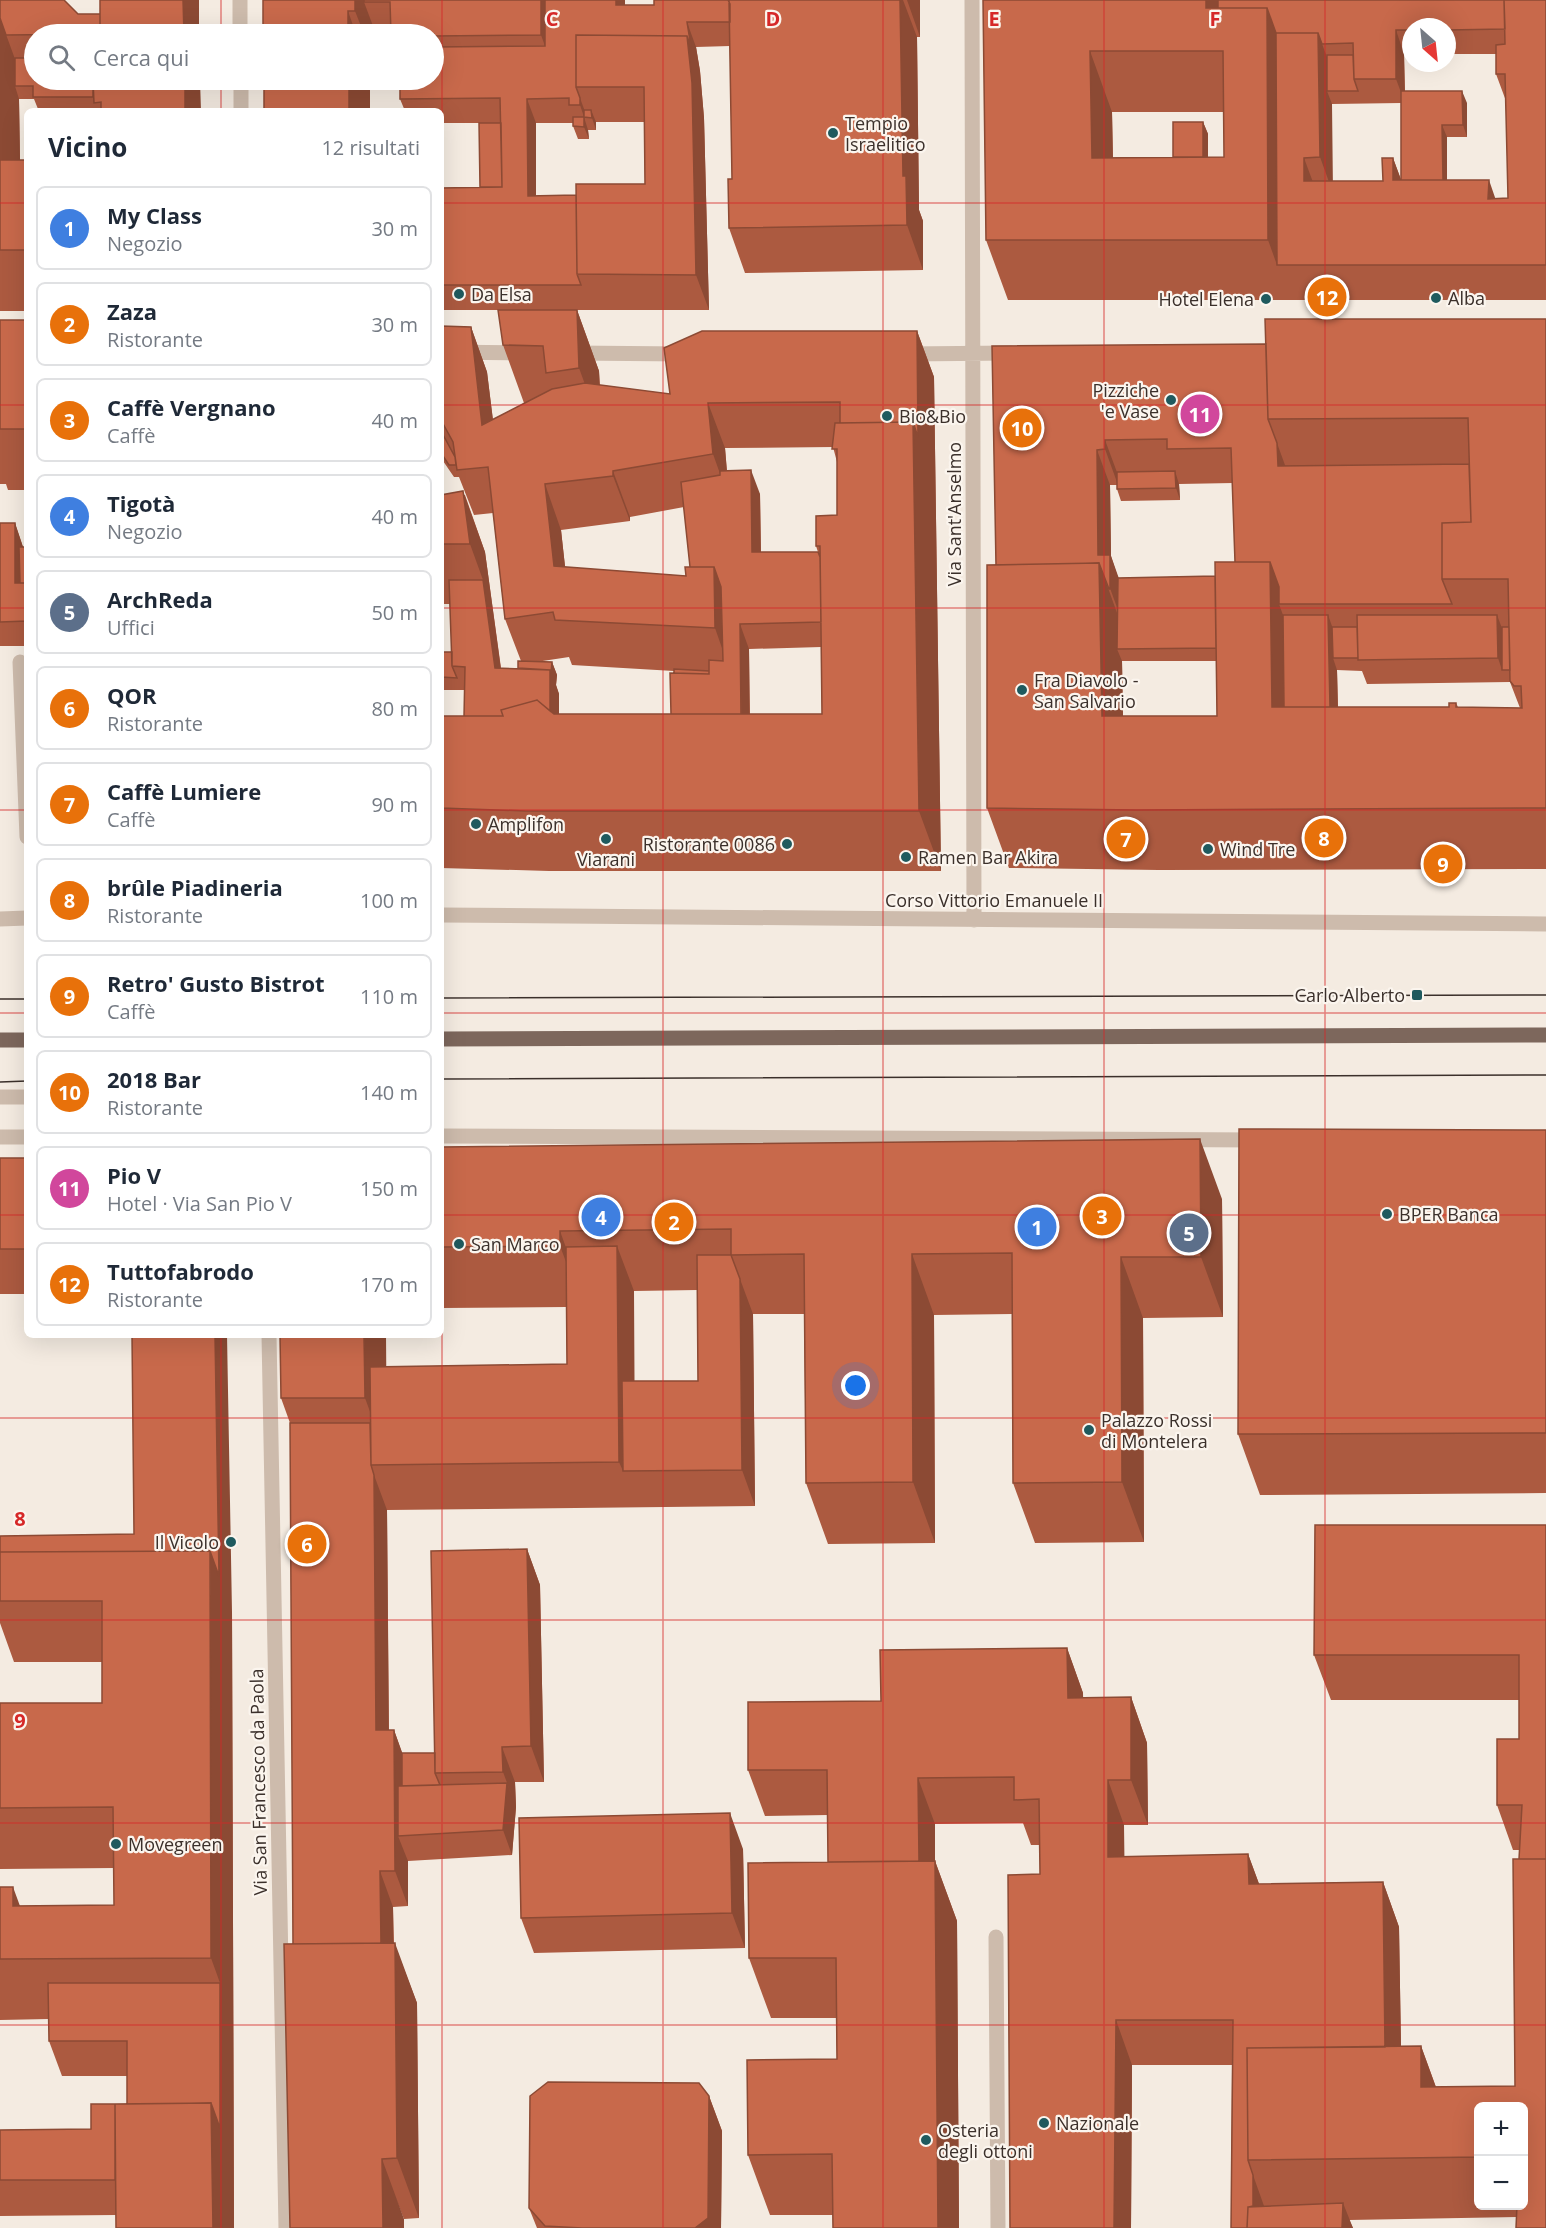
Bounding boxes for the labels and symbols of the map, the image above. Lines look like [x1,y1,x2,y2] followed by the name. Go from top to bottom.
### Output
[546,5,559,32] text: C
[766,5,780,32] text: D
[988,5,1000,32] text: E
[1210,5,1220,32] text: F
[1402,18,1456,72] north arrow
[845,111,926,156] place label: Tempio Israelitico
[826,126,840,140] marker: Tempio Israelitico
[1308,274,1346,320] pin: 12
[471,282,532,306] place label: Da Elsa
[1448,286,1485,310] place label: Alba
[452,287,466,301] marker: Da Elsa
[1158,287,1254,311] place label: Hotel Elena
[1429,291,1443,305] marker: Alba
[1259,292,1273,306] marker: Hotel Elena
[1092,378,1159,423] place label: Pizziche 'e Vase
[1180,392,1220,436] pin: 11
[1164,393,1178,407] marker: Pizziche 'e Vase
[899,404,966,428] place label: Bio&Bio
[1002,406,1042,450] pin: 10
[880,409,894,423] marker: Bio&Bio
[942,442,966,586] street label: Via Sant'Anselmo
[1034,668,1139,713] place label: Fra Diavolo - San Salvario
[1015,683,1029,697] marker: Fra Diavolo - San Salvario
[488,812,564,836] place label: Amplifon
[1106,816,1146,862] pin: 7
[1304,816,1344,860] pin: 8
[469,817,483,831] marker: Amplifon
[599,832,613,846] marker: Viarani
[643,832,775,856] place label: Ristorante 0086
[780,837,794,851] marker: Ristorante 0086
[1220,837,1295,861] place label: Wind Tre
[1201,842,1215,856] marker: Wind Tre
[1424,842,1462,886] pin: 9
[918,845,1058,869] place label: Ramen Bar Akira
[577,847,635,871] place label: Viarani
[899,850,913,864] marker: Ramen Bar Akira
[885,888,1103,912] street label: Corso Vittorio Emanuele II
[1295,983,1405,1007] place label: Carlo Alberto
[1410,988,1424,1002] marker: Carlo Alberto
[582,1194,620,1240] pin: 4
[1082,1194,1122,1238] pin: 3
[654,1200,694,1244] pin: 2
[1399,1202,1499,1226] place label: BPER Banca
[1018,1204,1056,1250] pin: 1
[1380,1207,1394,1221] marker: BPER Banca
[1170,1210,1208,1256] pin: 5
[471,1232,560,1256] place label: San Marco
[452,1237,466,1251] marker: San Marco
[841,1371,870,1400] your location
[1101,1408,1212,1453] place label: Palazzo Rossi di Montelera
[1082,1423,1096,1437] marker: Palazzo Rossi di Montelera
[14,1505,26,1532] text: 8
[288,1522,326,1566] pin: 6
[155,1530,219,1554] place label: Il Vicolo
[224,1535,238,1549] marker: Il Vicolo
[244,1669,272,1895] street label: Via San Francesco da Paola
[14,1707,26,1734] text: 9
[128,1832,223,1856] place label: Movegreen
[109,1837,123,1851] marker: Movegreen
[1056,2111,1139,2135] place label: Nazionale
[1037,2116,1051,2130] marker: Nazionale
[938,2118,1033,2163] place label: Osteria degli ottoni
[919,2133,933,2147] marker: Osteria degli ottoni

